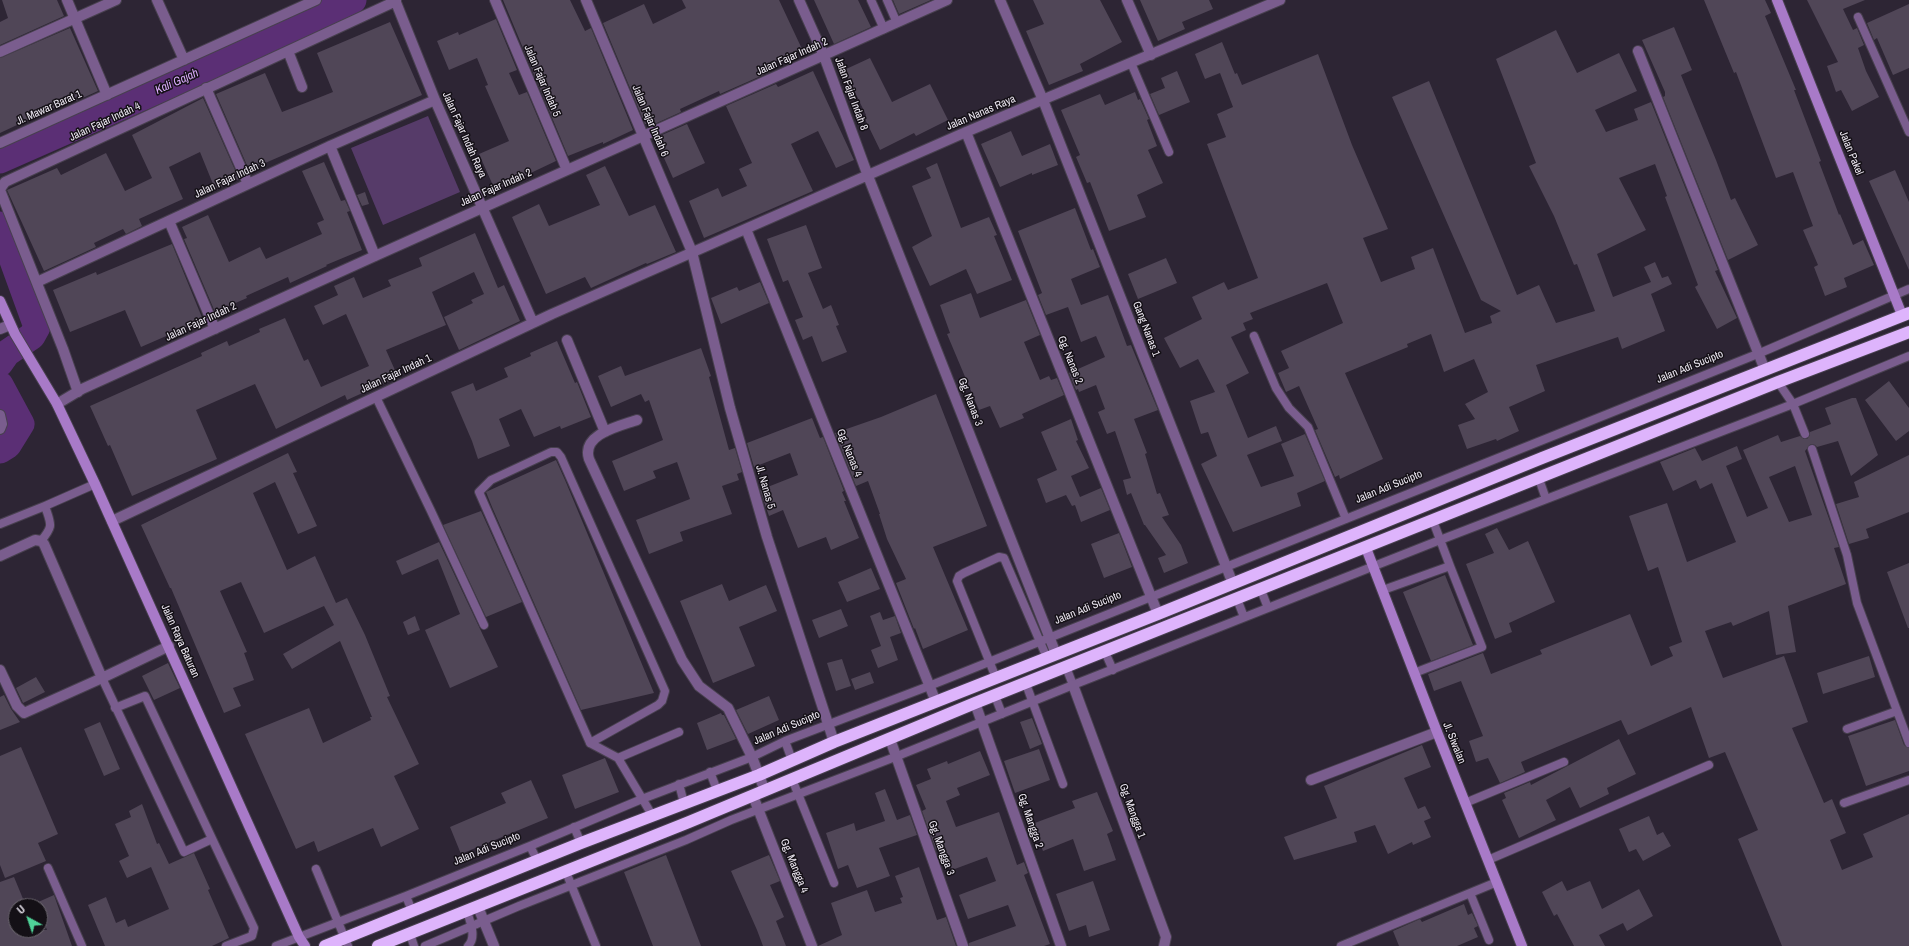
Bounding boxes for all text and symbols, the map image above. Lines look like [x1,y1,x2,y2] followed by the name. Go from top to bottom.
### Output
[754,35,830,79] street label: Jalan Fajar Indah 2
[521,43,563,119] street label: Jalan Fajar Indah 5
[832,56,870,132] street label: Jalan Fajar Indah 8
[153,66,201,98] water label: Kali Gajah
[629,83,671,159] street label: Jalan Fajar Indah 6
[14,88,84,128] street label: Jl. Mawar Barat 1
[439,90,489,180] street label: Jalan Fajar Indah Raya
[945,93,1017,133] street label: Jalan Nanas Raya
[67,100,143,144] street label: Jalan Fajar Indah 4
[1836,129,1866,177] street label: Jalan Pakel
[192,157,268,201] street label: Jalan Fajar Indah 3
[458,166,534,210] street label: Jalan Fajar Indah 2
[1129,299,1163,359] street label: Gang Nanas 1
[163,300,239,344] street label: Jalan Fajar Indah 2
[1054,334,1086,386] street label: Gg. Nanas 2
[1655,348,1725,386] street label: Jalan Adi Sucipto
[358,352,434,396] street label: Jalan Fajar Indah 1
[955,376,985,428] street label: Gg. Nanas 3
[833,427,865,479] street label: Gg. Nanas 4
[752,463,778,511] street label: Jl. Nanas 5
[1354,468,1424,506] street label: Jalan Adi Sucipto
[1053,589,1123,627] street label: Jalan Adi Sucipto
[158,602,202,680] street label: Jalan Raya Baturan
[752,708,822,748] street label: Jalan Adi Sucipto
[1440,720,1468,766] street label: Jl. Siwalan
[1116,782,1148,840] street label: Gg. Mangga 1
[1014,792,1046,850] street label: Gg. Mangga 2
[925,819,957,877] street label: Gg. Mangga 3
[452,830,522,868] street label: Jalan Adi Sucipto
[777,837,811,895] street label: Gg. Mangga 4
[8,898,48,938] north arrow
[14,902,28,917] text: U

